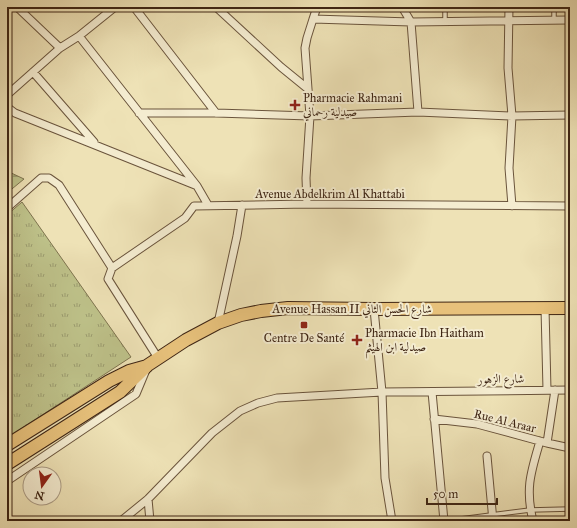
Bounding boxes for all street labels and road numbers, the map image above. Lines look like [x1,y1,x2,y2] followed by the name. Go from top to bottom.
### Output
[254,187,406,201] street label: Avenue Abdelkrim Al Khattabi
[271,302,432,320] street label: Avenue Hassan II شارع الحسن الثاني
[477,372,525,390] street label: شارع الزهور
[473,407,538,436] street label: Rue Al Araar

